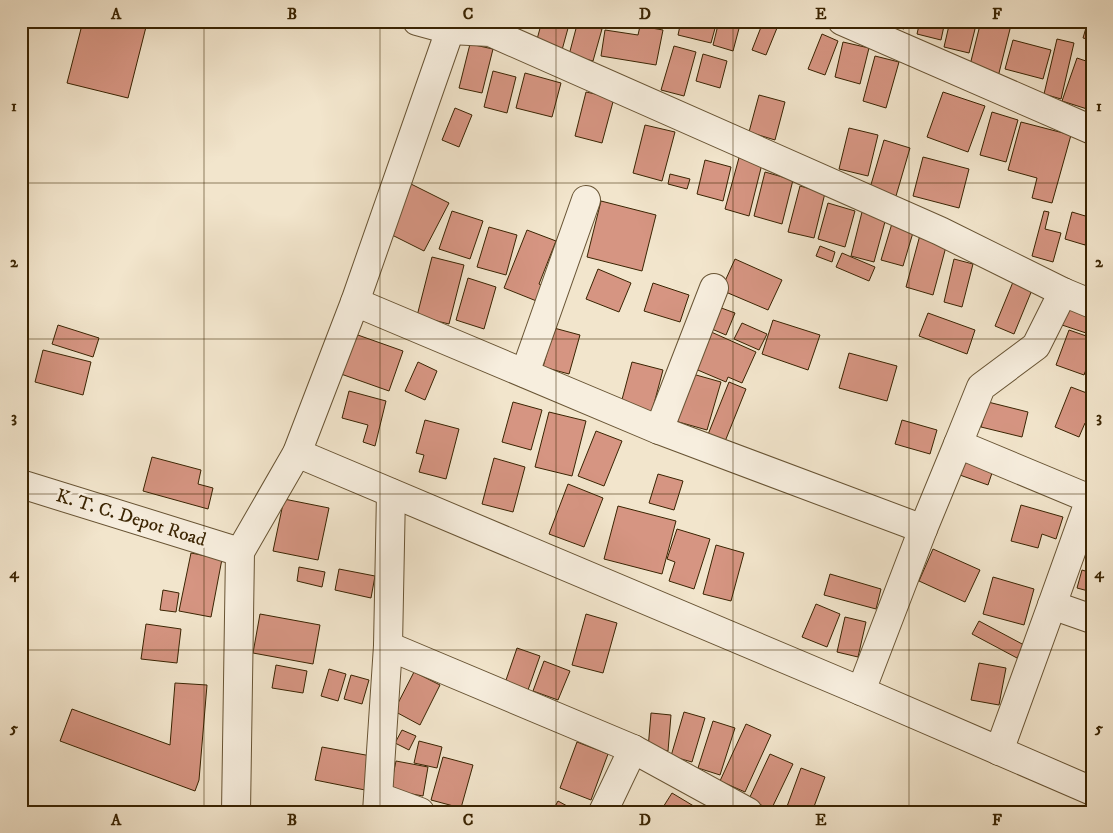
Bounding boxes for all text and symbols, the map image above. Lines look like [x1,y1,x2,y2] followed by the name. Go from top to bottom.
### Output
[110,4,122,24] text: A
[287,4,297,24] text: B
[463,4,473,24] text: C
[639,4,651,24] text: D
[815,4,827,24] text: E
[992,4,1002,24] text: F
[11,96,17,116] text: 1
[1096,96,1102,116] text: 1
[10,252,19,272] text: 2
[1095,252,1104,272] text: 2
[11,407,17,427] text: 3
[1096,407,1102,427] text: 3
[53,484,209,552] street label: K. T. C. Depot Road
[8,563,19,583] text: 4
[1093,563,1104,583] text: 4
[9,718,18,738] text: 5
[1094,718,1103,738] text: 5
[110,810,122,830] text: A
[287,810,297,830] text: B
[463,810,473,830] text: C
[639,810,651,830] text: D
[815,810,827,830] text: E
[992,810,1002,830] text: F

